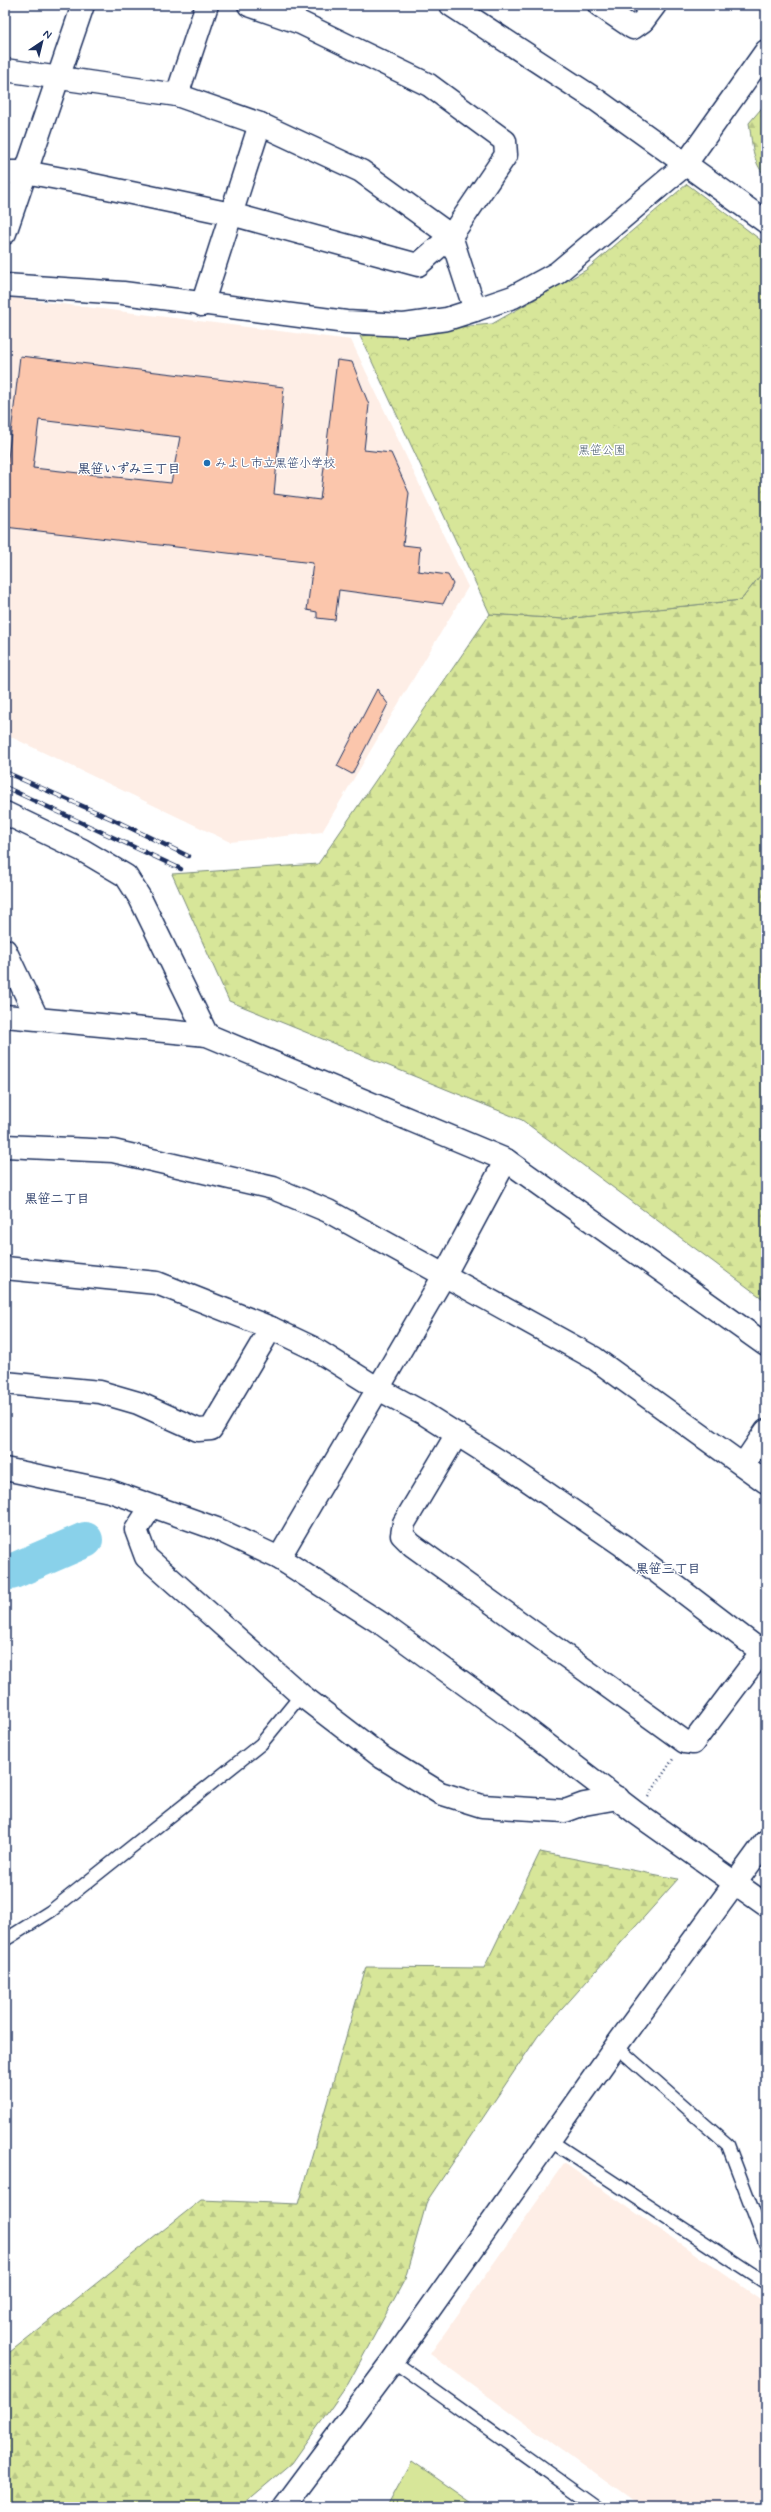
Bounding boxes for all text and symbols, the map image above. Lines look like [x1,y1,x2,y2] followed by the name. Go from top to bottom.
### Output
[22,22,62,62] north arrow
[40,27,54,42] text: N
[578,443,626,459] park label: 黒笹公園
[215,456,335,472] place label: みよし市立黒笹小学校
[202,458,212,468] marker: みよし市立黒笹小学校
[78,461,180,478] district label: 黒笹いずみ三丁目
[24,1191,90,1208] district label: 黒笹二丁目
[635,1561,701,1578] district label: 黒笹三丁目

